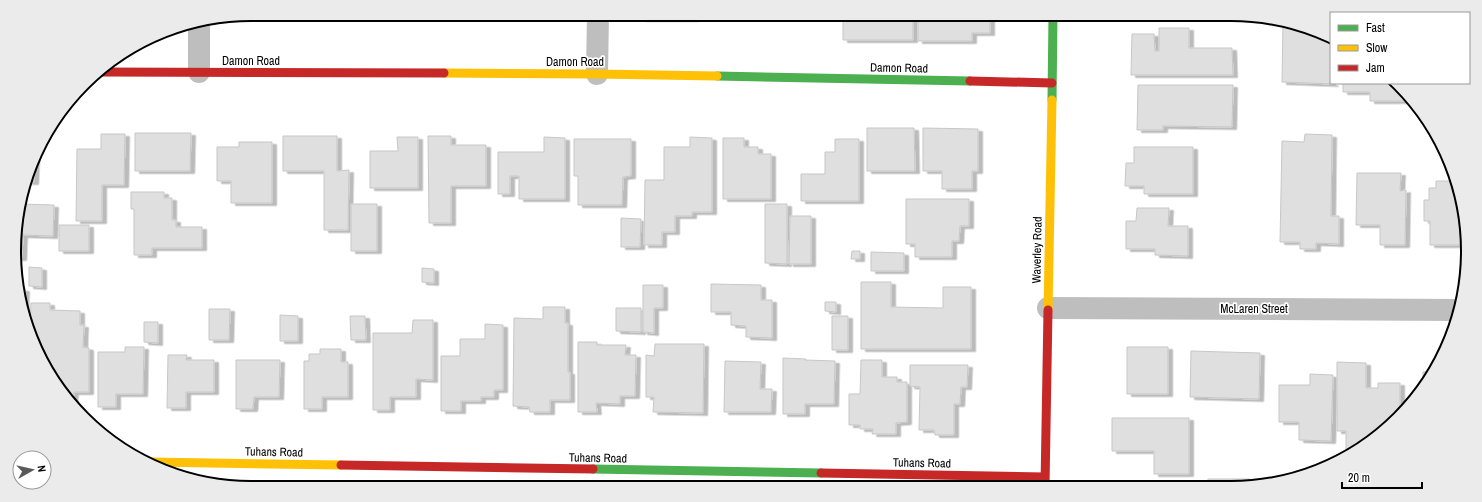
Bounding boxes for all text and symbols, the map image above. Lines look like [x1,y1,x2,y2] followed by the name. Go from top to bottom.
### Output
[1330,12,1470,84] legend
[1366,20,1385,36] text: Fast
[1366,40,1388,56] text: Slow
[222,53,280,69] street label: Damon Road
[546,54,604,70] street label: Damon Road
[870,59,928,77] street label: Damon Road
[1366,60,1385,76] text: Jam
[1028,216,1046,284] street label: Waverley Road
[1220,301,1288,317] street label: McLaren Street
[245,443,303,461] street label: Tuhans Road
[569,449,627,467] street label: Tuhans Road
[12,450,52,490] north arrow
[893,454,951,472] street label: Tuhans Road
[35,464,49,473] text: N
[1342,464,1422,490] scale bar
[1348,470,1370,486] text: 20 m

